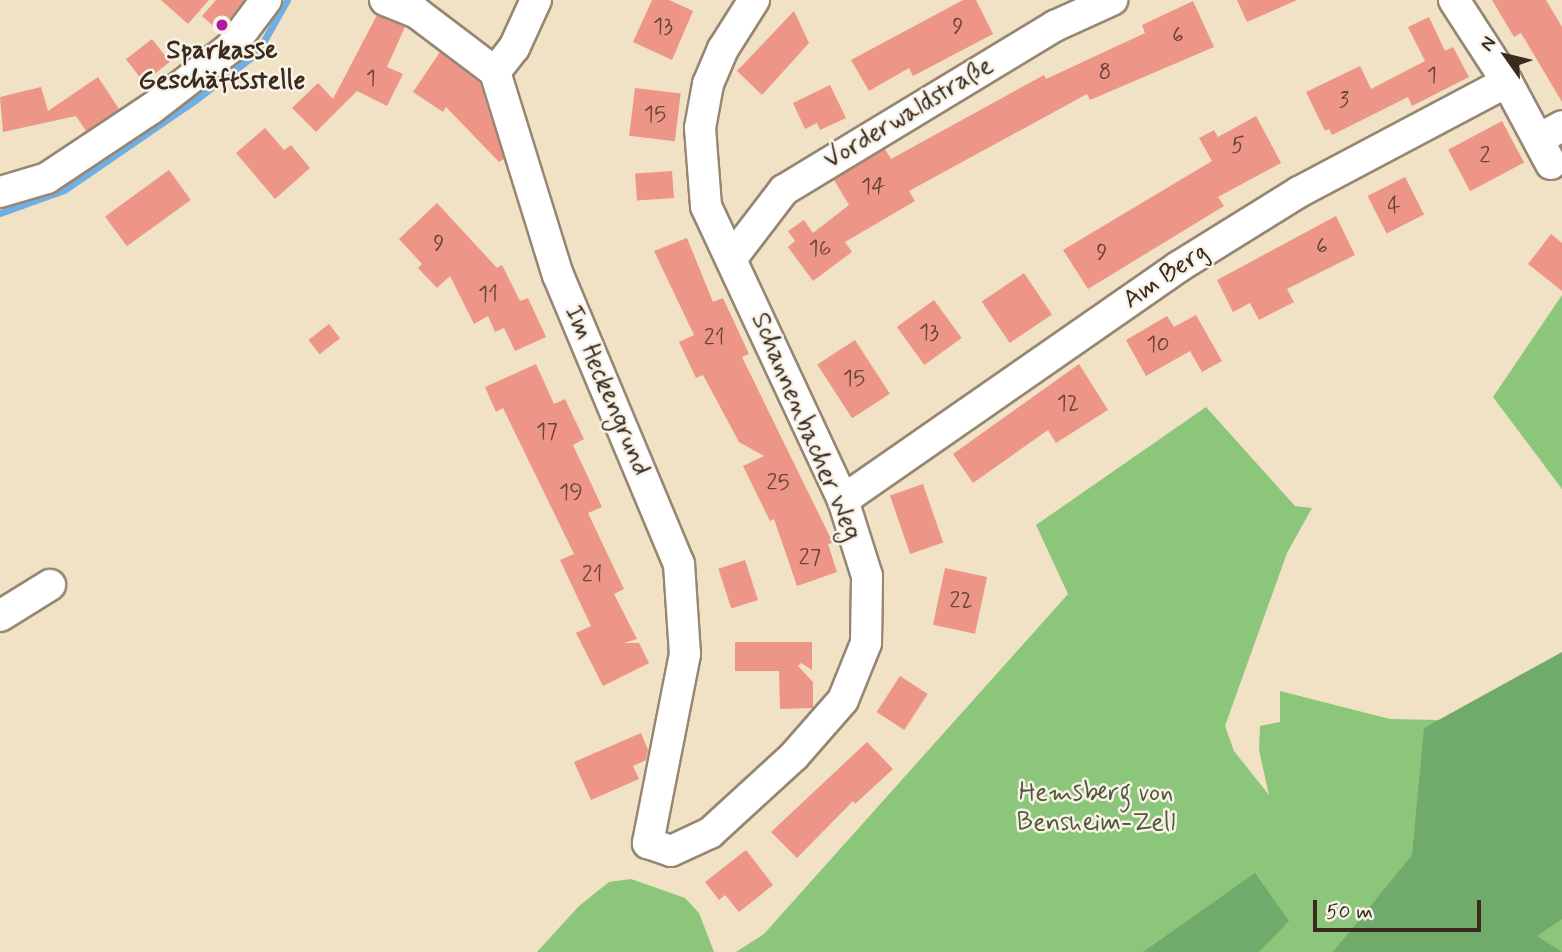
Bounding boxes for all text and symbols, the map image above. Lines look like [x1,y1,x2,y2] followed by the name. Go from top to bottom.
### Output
[653,13,673,41] house number: 13
[952,13,964,41] house number: 9
[214,17,230,33] marker: Sparkasse Geschäftsstelle
[1471,21,1541,91] north arrow
[1172,22,1184,50] house number: 6
[1474,32,1502,56] text: N
[138,36,306,98] place label: Sparkasse Geschäftsstelle
[819,51,999,177] street label: Vorderwaldstraße
[1099,59,1111,87] house number: 8
[1427,62,1437,90] house number: 1
[366,65,376,93] house number: 1
[1339,87,1349,115] house number: 3
[644,101,666,129] house number: 15
[1231,132,1245,160] house number: 5
[1479,142,1491,170] house number: 2
[861,173,885,201] house number: 14
[1387,192,1401,220] house number: 4
[433,230,445,258] house number: 9
[1316,233,1328,261] house number: 6
[809,235,831,263] house number: 16
[1117,237,1215,317] street label: Am Berg
[1096,239,1108,267] house number: 9
[478,281,498,309] house number: 11
[555,300,657,482] street label: Im Heckengrund
[743,308,867,546] street label: Schannenbacher Weg
[919,319,939,347] house number: 13
[703,324,725,352] house number: 21
[1146,331,1170,359] house number: 10
[843,365,865,393] house number: 15
[1057,390,1079,418] house number: 12
[536,418,558,446] house number: 17
[766,469,790,497] house number: 25
[559,479,583,507] house number: 19
[799,544,821,572] house number: 27
[581,561,603,589] house number: 21
[949,587,973,615] house number: 22
[1017,778,1175,840] park label: Hemsberg von Bensheim-Zell
[1317,886,1485,930] scale bar
[1326,898,1373,926] text: 50 m

